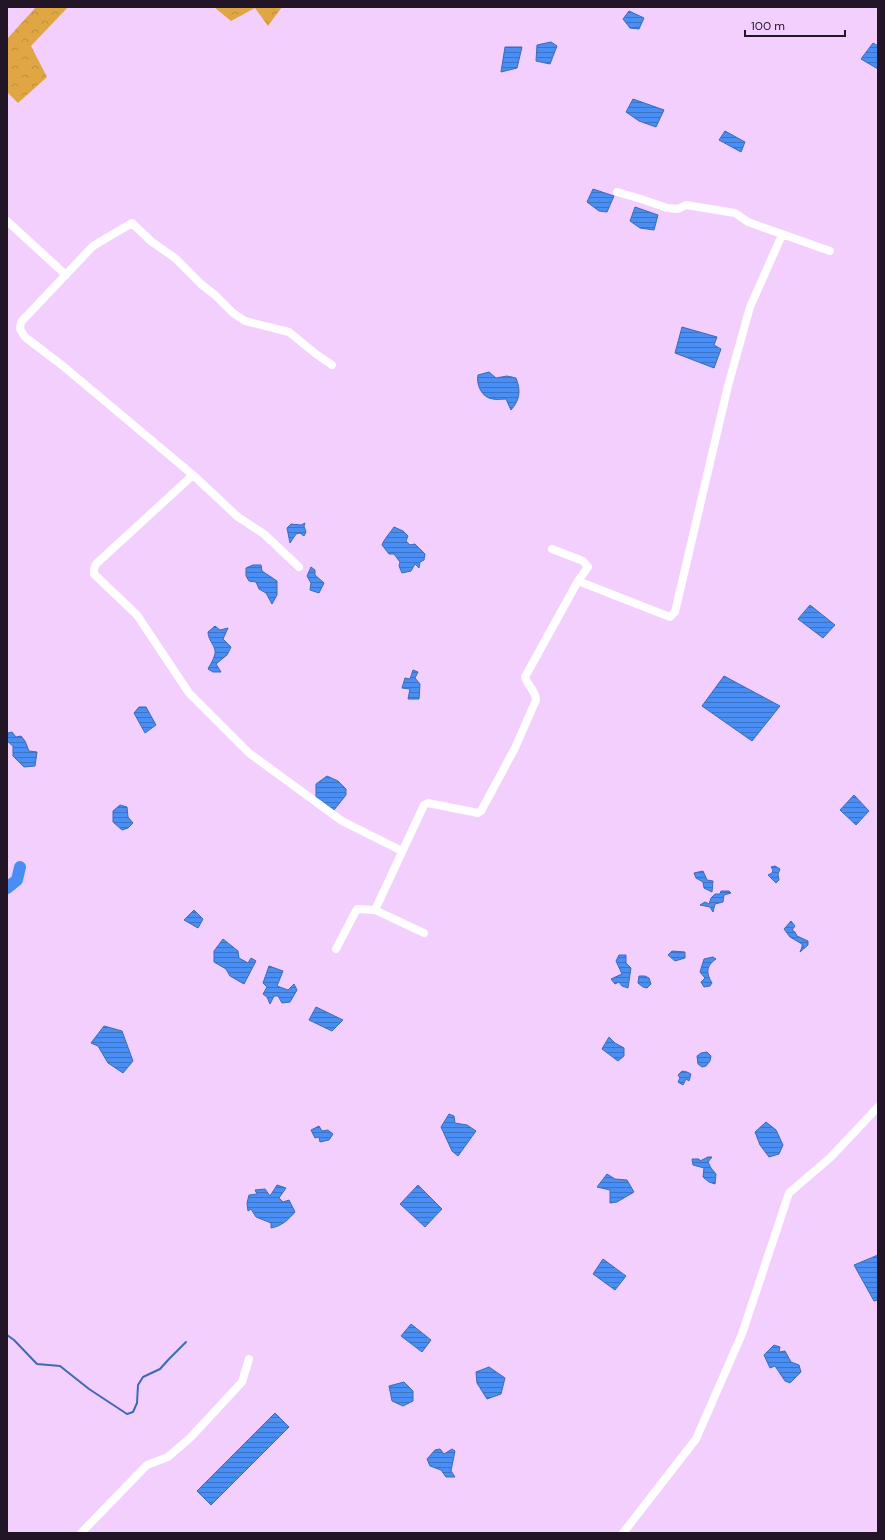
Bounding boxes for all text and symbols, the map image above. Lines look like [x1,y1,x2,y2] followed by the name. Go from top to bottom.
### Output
[745,12,845,38] scale bar
[751,18,785,34] text: 100 m

